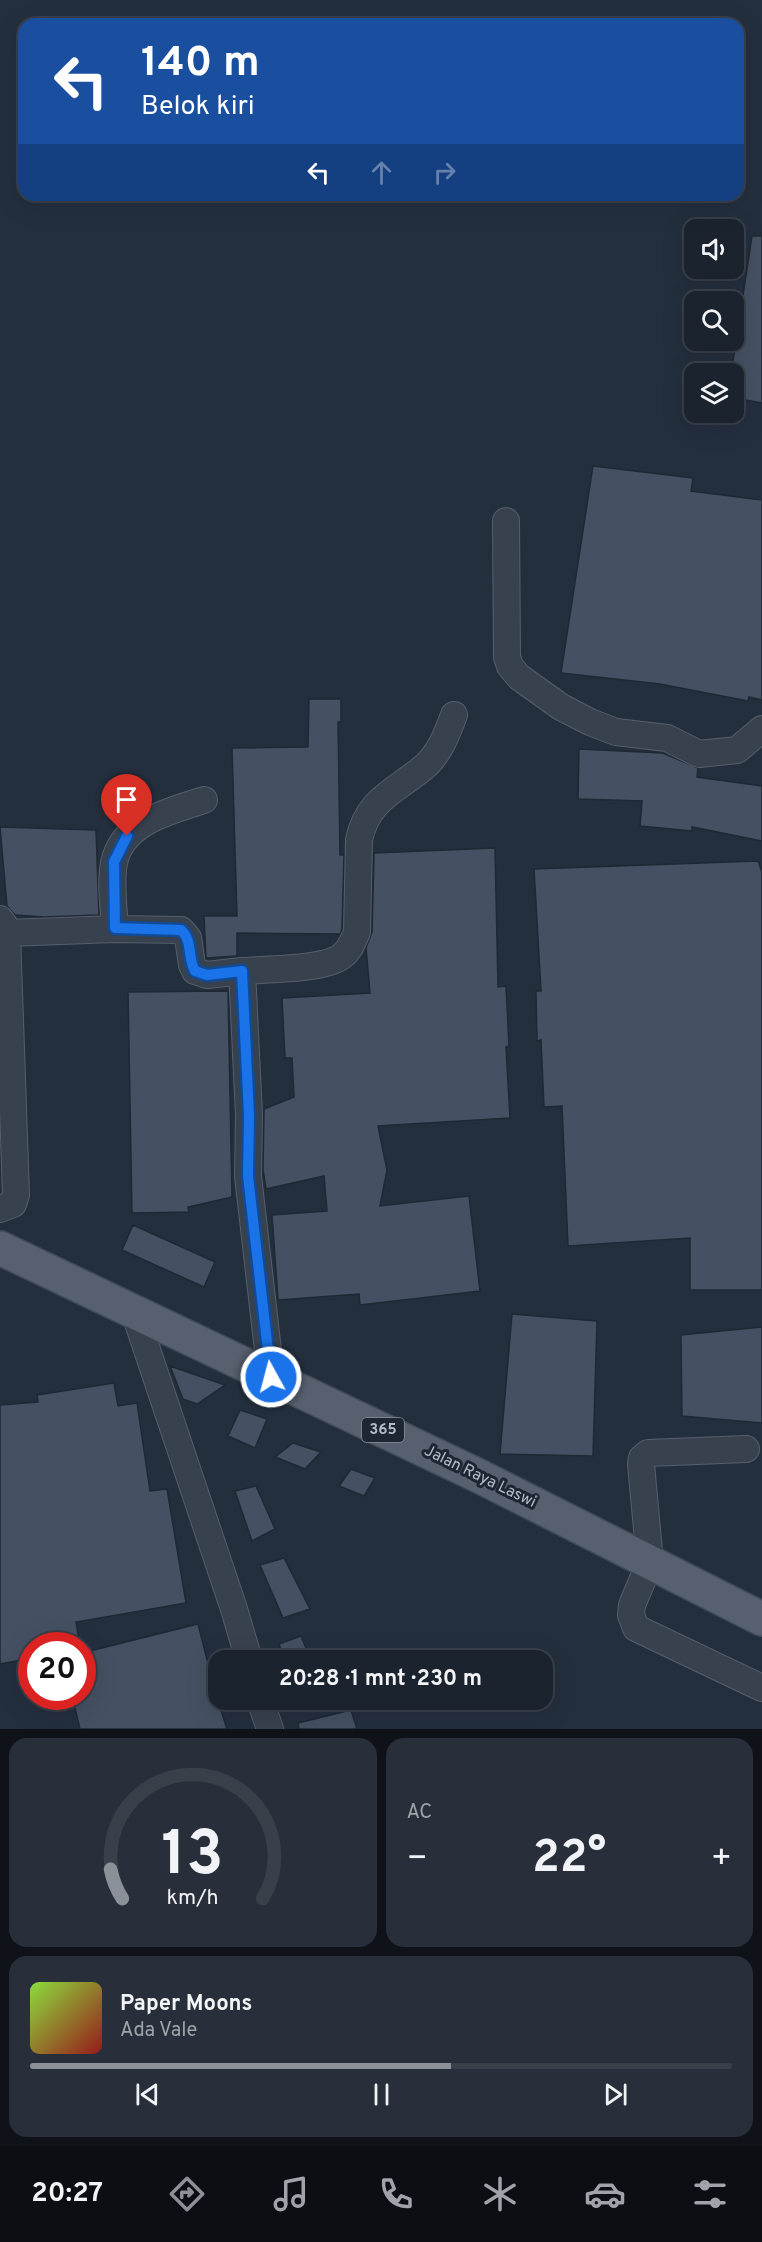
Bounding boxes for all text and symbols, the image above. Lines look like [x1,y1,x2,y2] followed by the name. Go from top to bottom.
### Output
[141,38,260,91] text: 140 m
[42,42,120,120] icon: left
[141,90,255,124] text: Belok kiri
[302,156,335,189] icon: left
[365,156,398,189] icon: ahead
[428,156,461,189] icon: right
[684,219,744,423] map controls
[684,219,744,279] button: sound
[684,291,744,351] button: search
[684,363,744,423] button: layers
[101,774,152,836] pin
[110,783,143,816] icon: arrive
[239,1345,303,1409] position arrow
[362,1418,404,1442] road number: 365
[421,1441,539,1513] street label: Jalan Raya Laswi
[18,1632,96,1710] speed limit sign: 20
[279,1666,482,1693] text: 20:28 · 1 mnt · 230 m
[407,1800,432,1826] text: AC
[162,1818,224,1897] text: 13
[532,1831,606,1888] text: 22°
[407,1839,428,1881] text: −
[711,1839,732,1881] text: +
[167,1886,219,1913] text: km/h
[120,1991,252,2018] text: Paper Moons
[120,2018,197,2044] text: Ada Vale
[131,2078,164,2111] icon: previous
[365,2078,398,2111] icon: pause
[599,2078,632,2111] icon: next
[166,2173,208,2215] icon: directions
[270,2173,312,2215] icon: music
[375,2173,417,2215] icon: phone
[479,2173,521,2215] icon: climate
[584,2173,626,2215] icon: car
[689,2173,731,2215] icon: filters
[31,2177,103,2211] text: 20:27

